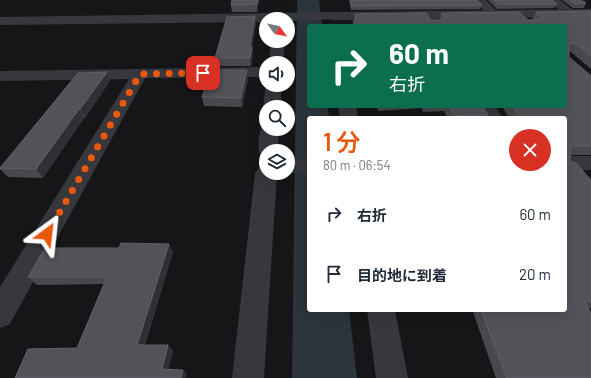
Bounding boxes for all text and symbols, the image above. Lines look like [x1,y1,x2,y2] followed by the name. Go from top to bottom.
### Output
[259,12,295,48] north arrow
[259,12,295,180] map controls
[389,36,449,70] text: 60 m
[323,40,375,92] icon: right
[186,56,220,90] pin
[259,56,295,92] button: sound
[192,62,214,84] icon: arrive
[389,73,425,95] text: 右折
[259,100,295,136] button: search
[323,127,360,156] text: 1 分
[509,129,551,171] button: close
[259,144,295,180] button: layers
[323,157,391,173] text: 80 m · 06:54
[323,203,345,225] icon: right
[519,205,551,223] text: 60 m
[357,206,387,224] text: 右折
[26,213,68,255] position arrow
[323,263,345,285] icon: arrive
[519,265,551,283] text: 20 m
[357,266,447,284] text: 目的地に到着

